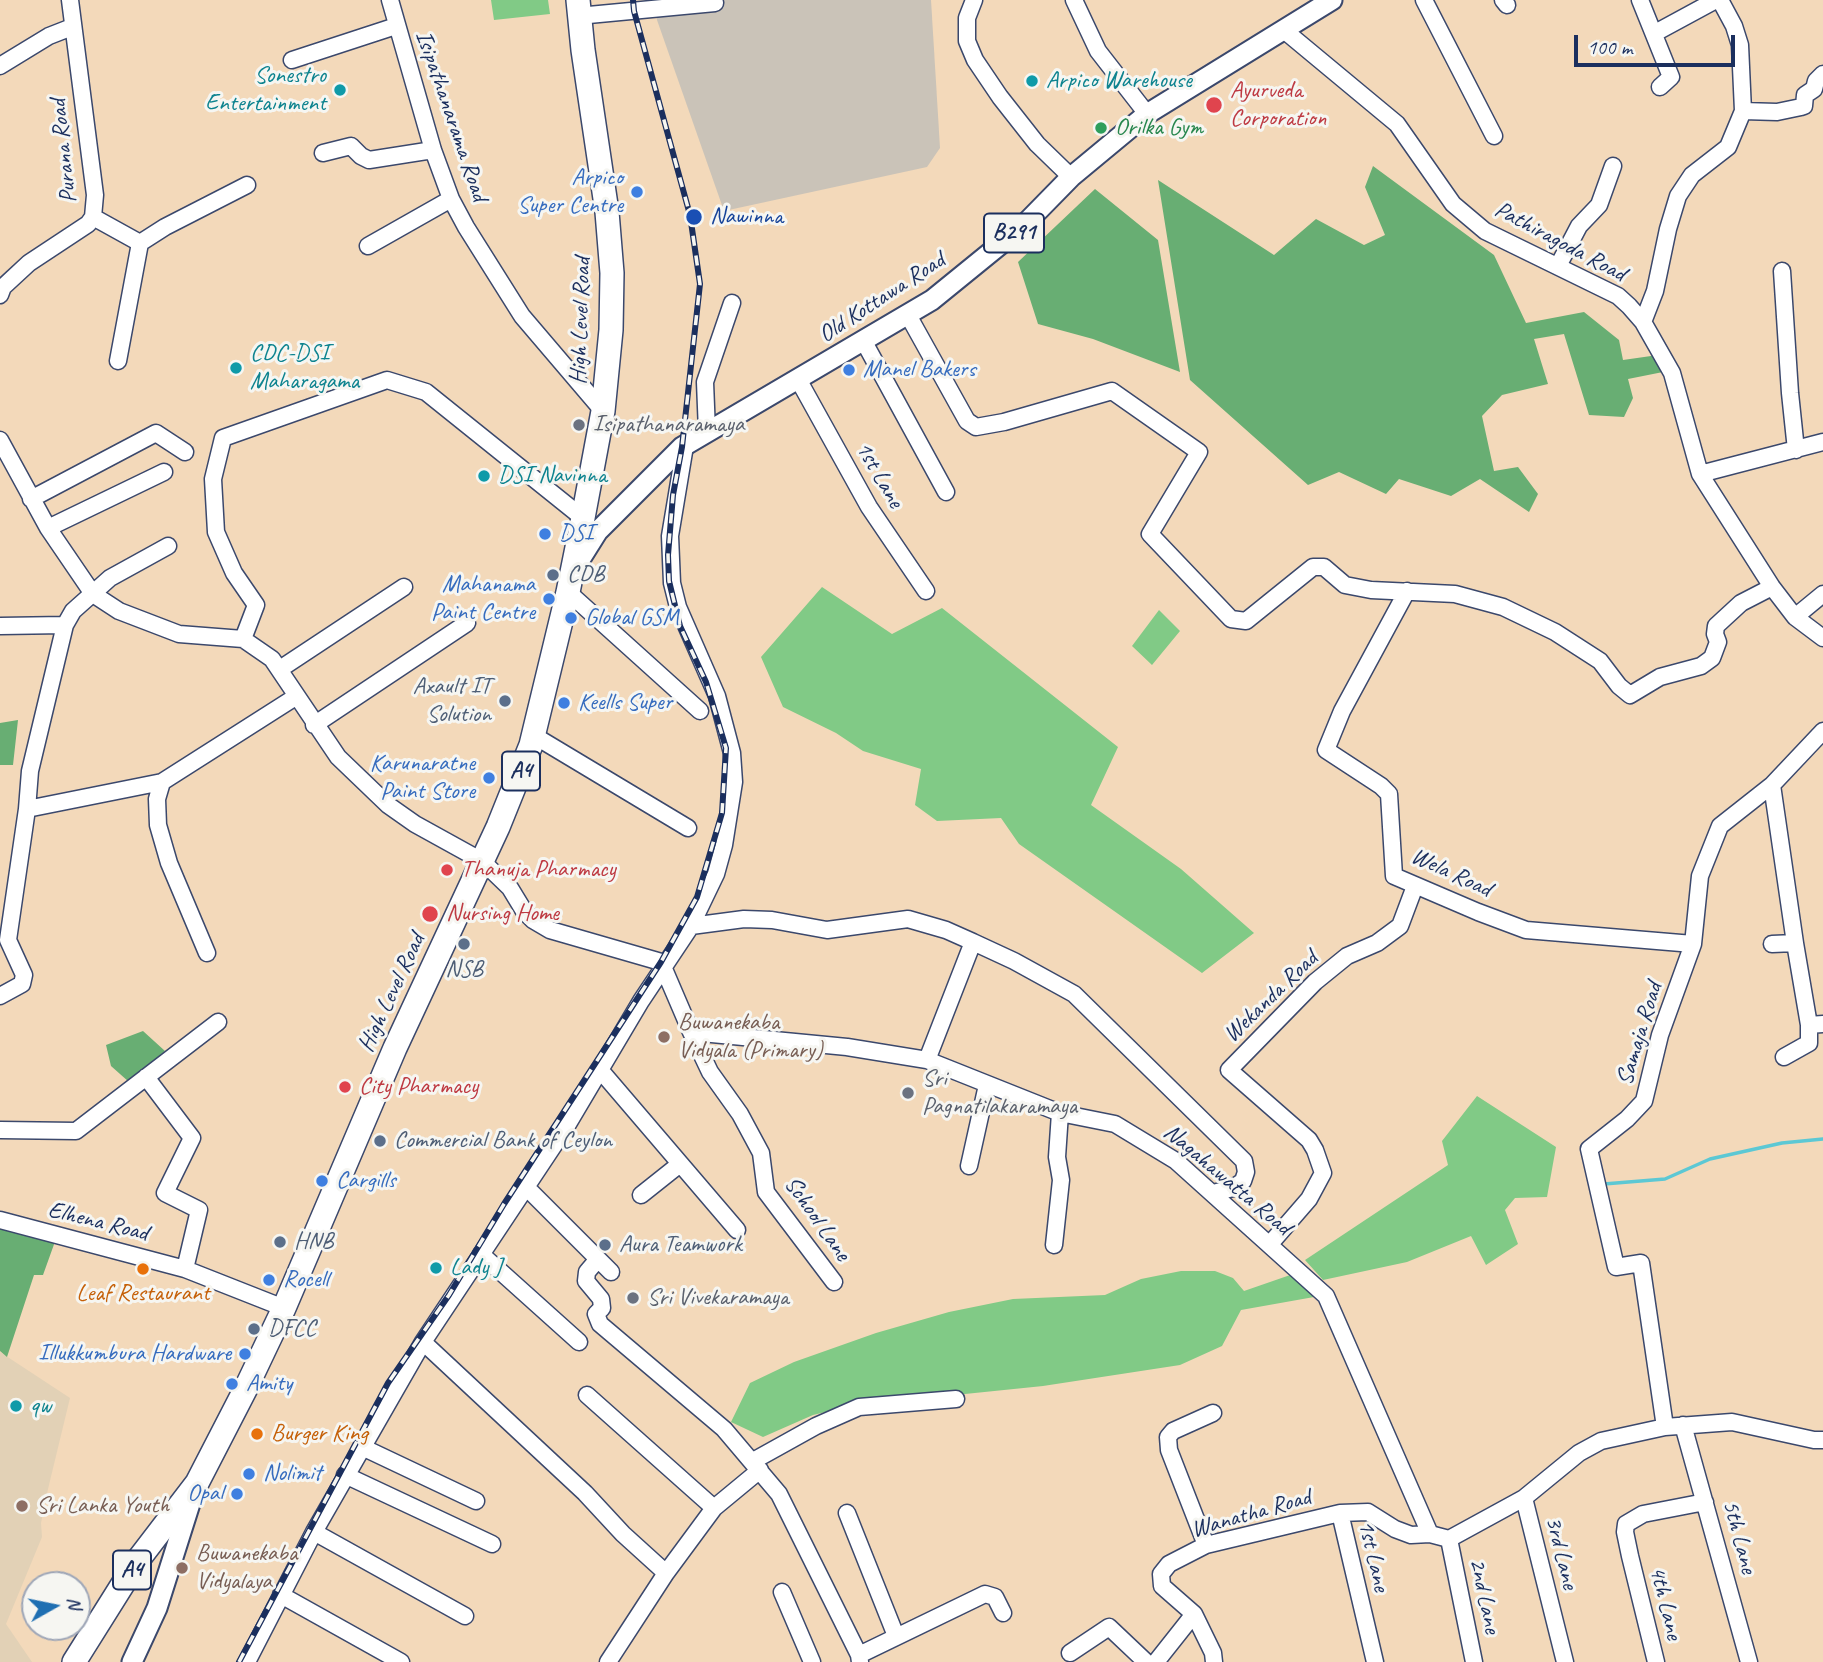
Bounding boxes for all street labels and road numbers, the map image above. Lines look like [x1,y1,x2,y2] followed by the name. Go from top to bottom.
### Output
[408,27,494,205] street label: Isipathanarama Road
[44,98,84,204] street label: Purana Road
[1489,195,1631,289] street label: Pathiragoda Road
[984,214,1044,252] road number: B291
[814,247,950,349] street label: Old Kottawa Road
[564,257,598,385] street label: High Level Road
[849,437,909,513] street label: 1st Lane
[502,751,540,790] road number: A4
[1406,842,1496,904] street label: Wela Road
[352,929,432,1057] street label: High Level Road
[1218,945,1324,1049] street label: Wekanda Road
[1611,979,1669,1089] street label: Samaja Road
[1157,1118,1297,1242] street label: Nagahawatta Road
[777,1171,857,1267] street label: School Lane
[45,1196,151,1248] street label: Elhena Road
[1188,1483,1314,1545] street label: Wanatha Road
[1715,1497,1763,1577] street label: 5th Lane
[1538,1514,1584,1592] street label: 3rd Lane
[1351,1518,1395,1594] street label: 1st Lane
[113,1550,151,1590] road number: A4
[1462,1556,1506,1636] street label: 2nd Lane
[1642,1563,1688,1643] street label: 4th Lane

